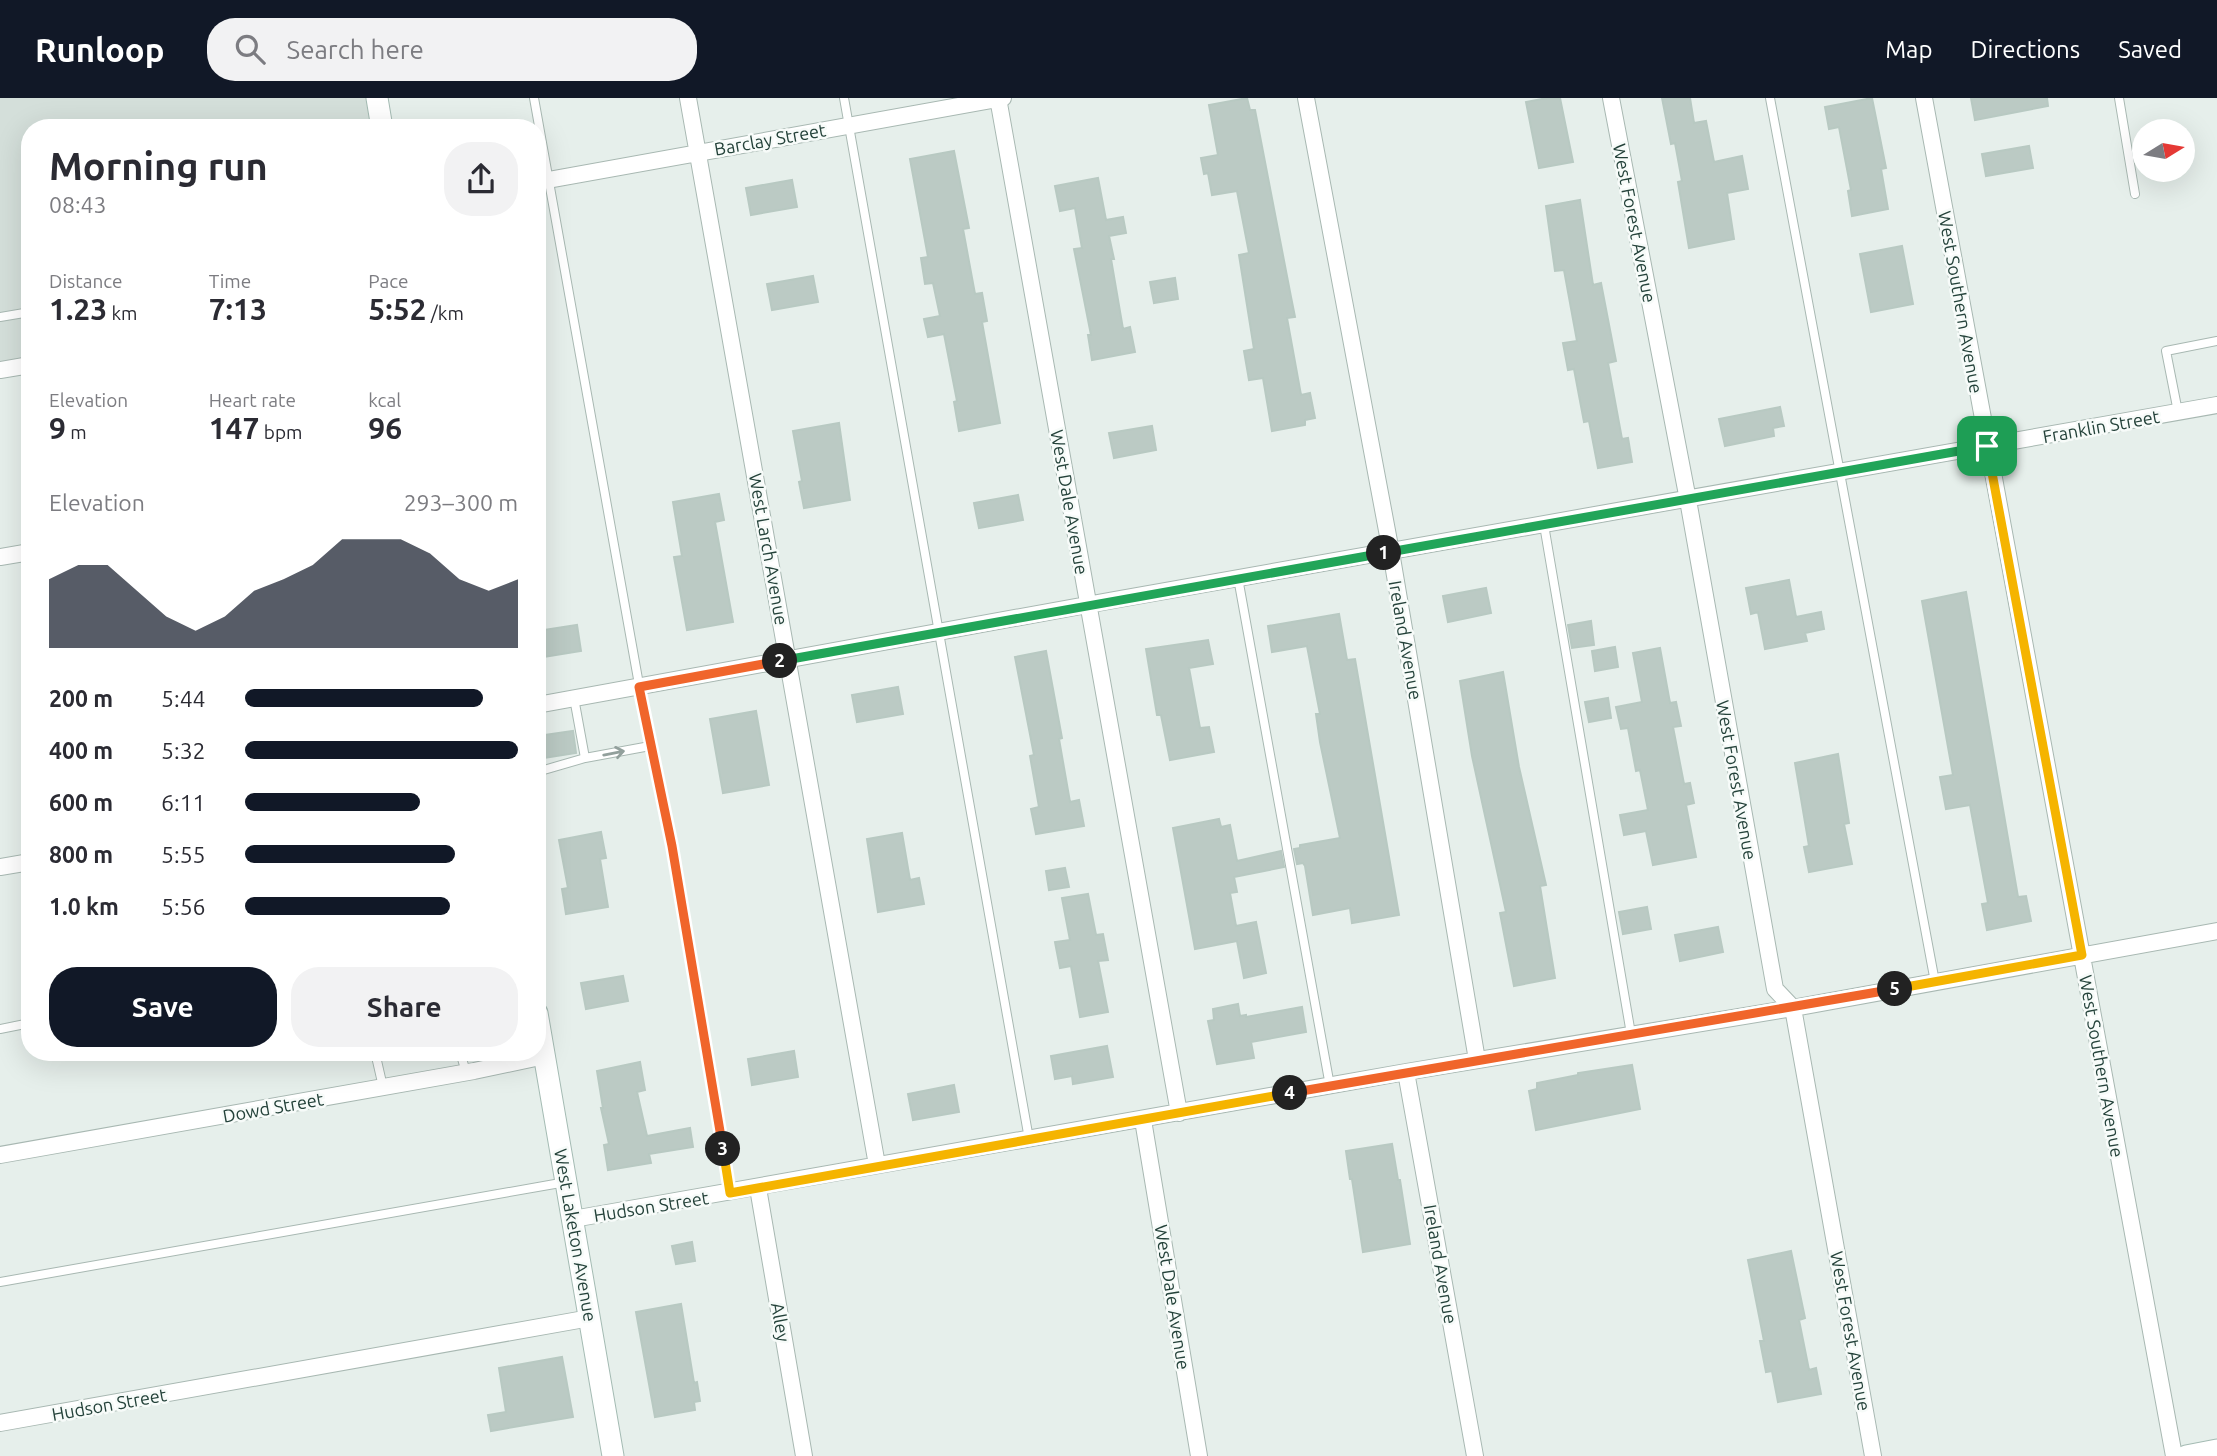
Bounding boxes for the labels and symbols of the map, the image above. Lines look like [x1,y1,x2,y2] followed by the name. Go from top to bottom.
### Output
[713,119,827,159] street label: Barclay Street
[2132,119,2194,182] north arrow
[1610,142,1660,304] street label: West Forest Avenue
[1935,209,1987,395] street label: West Southern Avenue
[2041,406,2161,446] street label: Franklin Street
[1957,416,2017,476] pin
[1047,428,1093,576] street label: West Dale Avenue
[746,471,792,627] street label: West Larch Avenue
[1366,536,1402,570] pin: 1
[1386,579,1426,701] street label: Ireland Avenue
[762,644,798,678] pin: 2
[1713,699,1761,861] street label: West Forest Avenue
[602,745,625,759] one-way arrow
[1878,972,1912,1006] pin: 5
[2076,973,2128,1159] street label: West Southern Avenue
[1272,1076,1308,1110] pin: 4
[221,1088,325,1126] street label: Dowd Street
[706,1132,740,1166] pin: 3
[551,1147,601,1323] street label: West Laketon Avenue
[592,1187,710,1225] street label: Hudson Street
[1421,1203,1461,1325] street label: Ireland Avenue
[1152,1223,1194,1371] street label: West Dale Avenue
[1827,1250,1875,1412] street label: West Forest Avenue
[768,1301,794,1344] street label: Alley
[50,1384,168,1424] street label: Hudson Street

